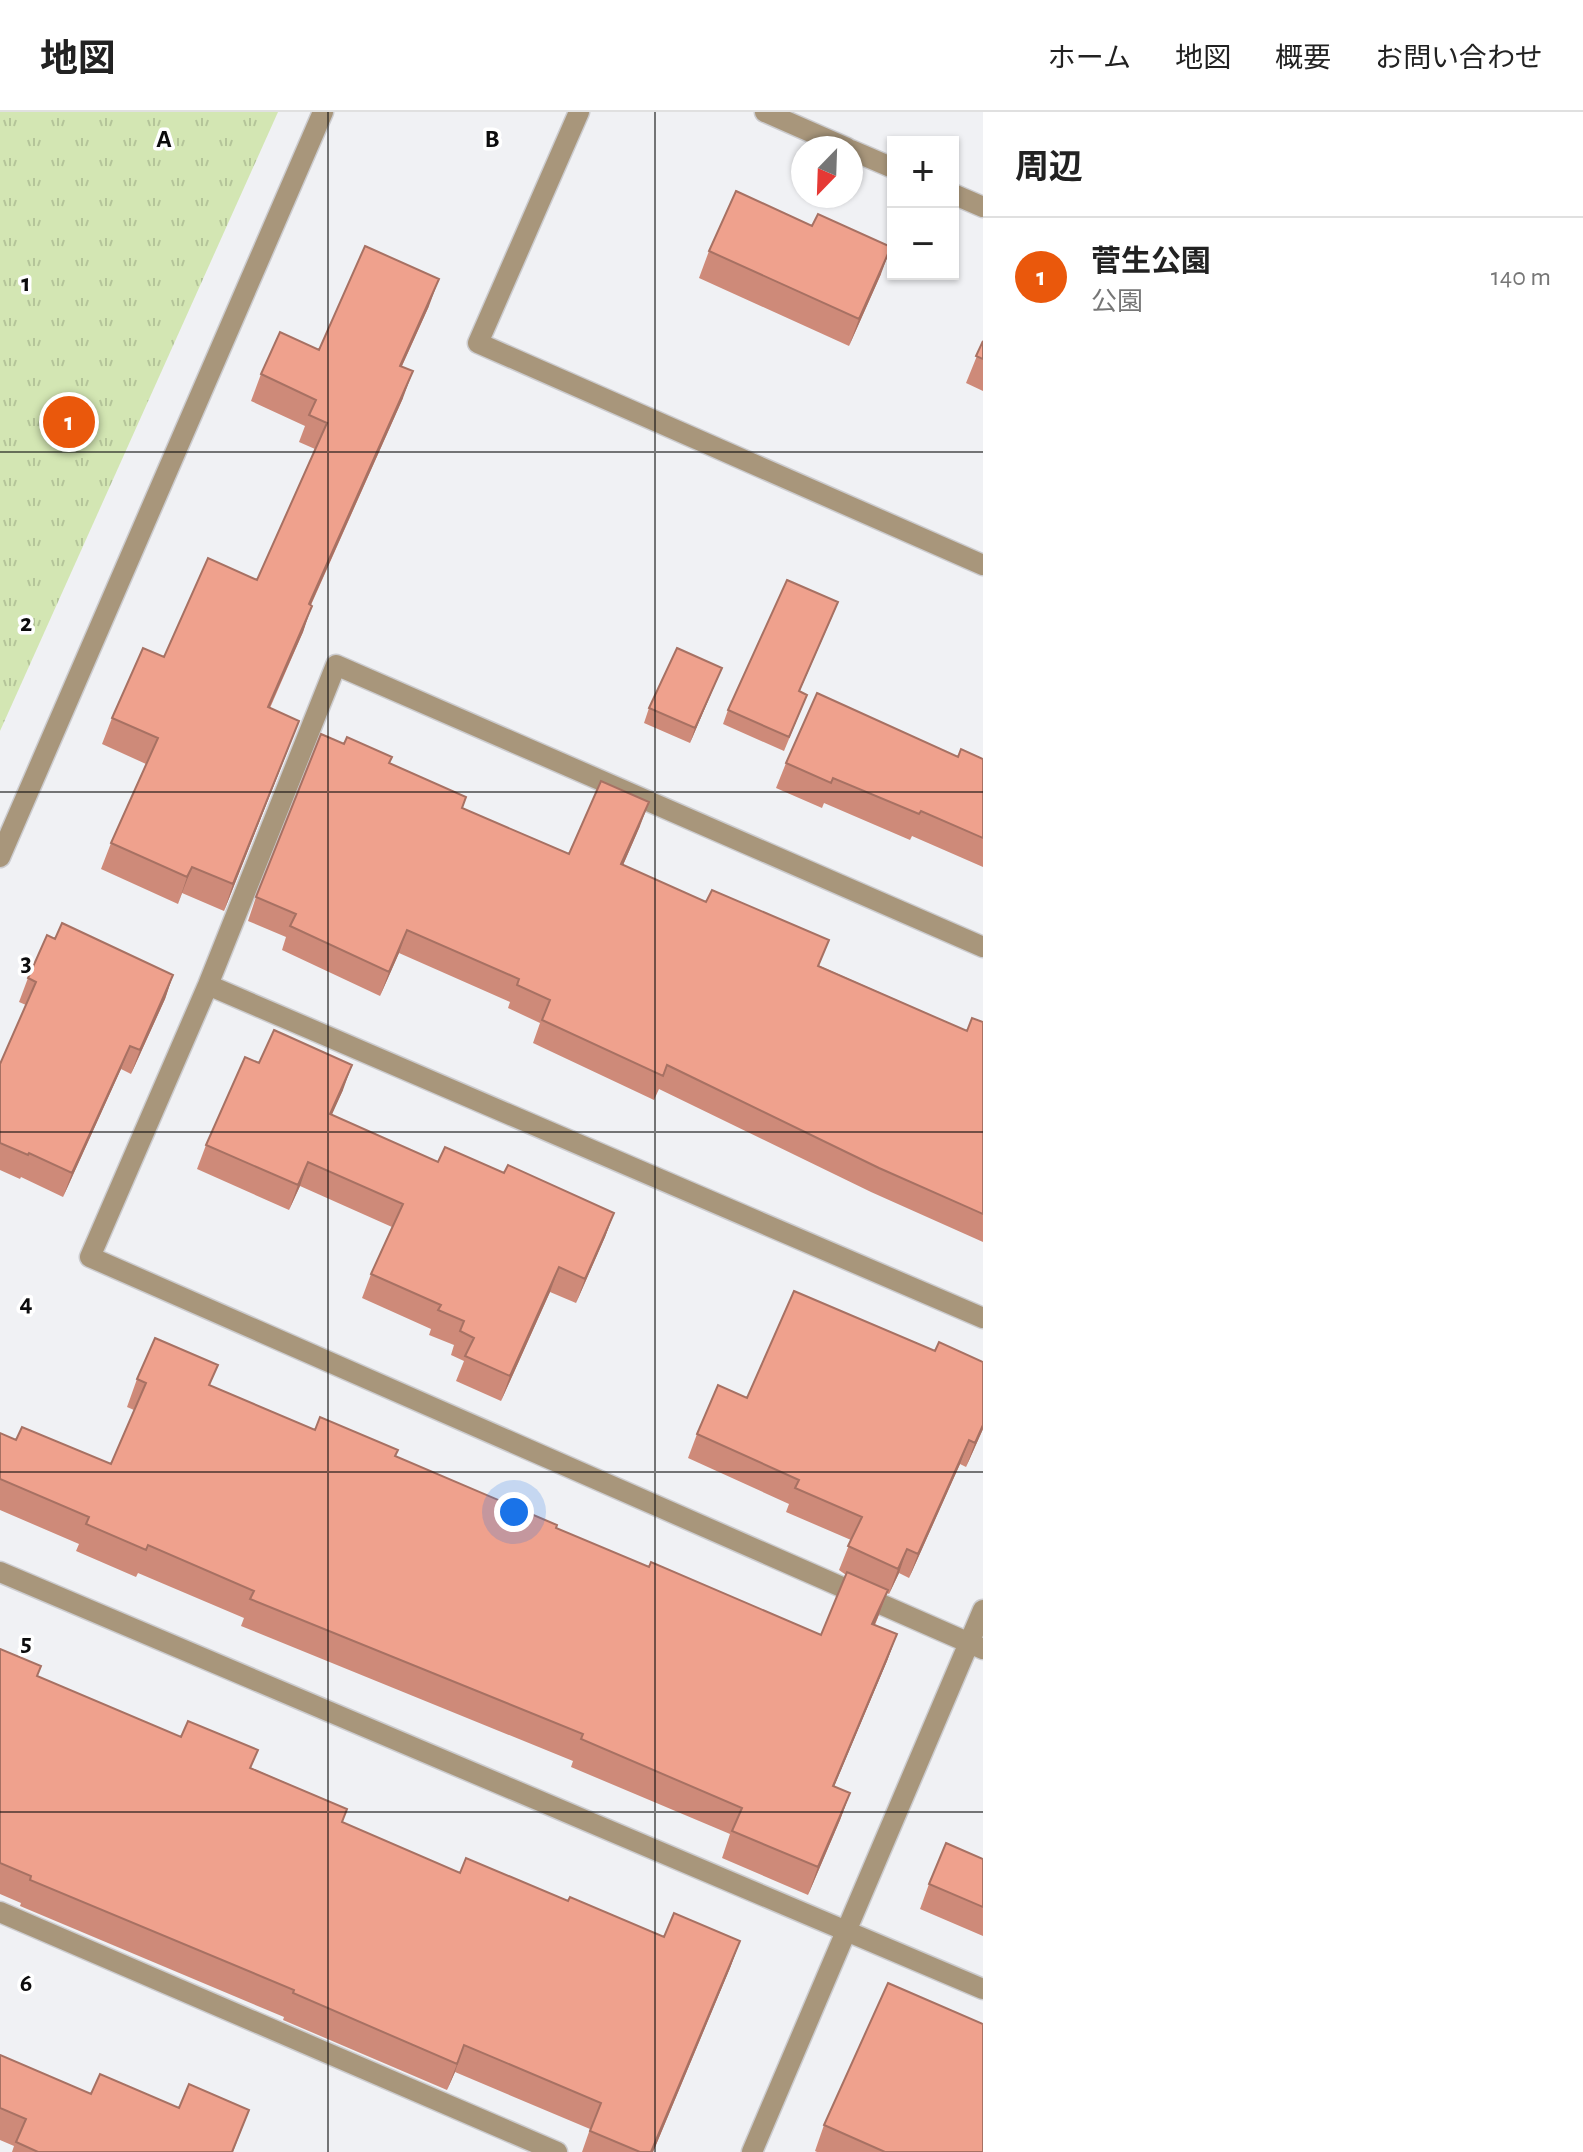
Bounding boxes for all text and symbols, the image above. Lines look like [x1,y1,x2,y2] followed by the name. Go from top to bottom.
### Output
[40,41,116,79] text: 地図
[1048,45,1131,73] text: ホーム
[1175,45,1231,73] text: 地図
[1275,45,1331,73] text: 概要
[1375,45,1543,73] text: お問い合わせ
[156,126,172,152] text: A
[484,126,500,152] text: B
[791,136,863,208] north arrow
[887,136,959,280] map controls
[887,136,959,208] button: +
[1015,151,1083,185] text: 周辺
[887,208,959,280] button: −
[1091,247,1211,277] text: 菅生公園
[1036,264,1046,290] text: 1
[1491,264,1551,290] text: 140 m
[21,270,31,296] text: 1
[1091,289,1143,315] text: 公園
[43,392,95,452] pin: 1
[20,610,32,636] text: 2
[20,950,32,976] text: 3
[19,1290,33,1316] text: 4
[494,1492,534,1532] your location
[20,1630,32,1656] text: 5
[20,1970,32,1996] text: 6

